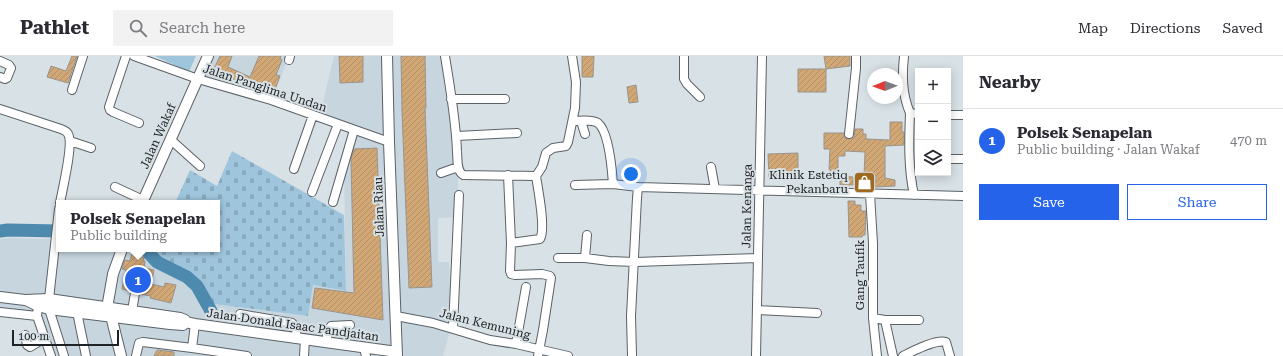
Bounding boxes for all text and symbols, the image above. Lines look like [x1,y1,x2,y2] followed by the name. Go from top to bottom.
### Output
[113,10,393,46] search box
[20,16,89,39] text: Pathlet
[127,17,149,39] icon: search
[159,19,245,37] text: Search here
[1078,20,1108,36] text: Map
[1130,20,1200,36] text: Directions
[1222,20,1263,36] text: Saved
[201,61,329,115] street label: Jalan Panglima Undan
[867,68,903,104] north arrow
[915,68,951,176] map controls
[915,68,951,104] button: +
[979,72,1041,92] text: Nearby
[137,101,179,171] street label: Jalan Wakaf
[915,104,951,140] button: −
[1017,124,1152,142] text: Polsek Senapelan
[988,133,996,148] text: 1
[1230,133,1267,148] text: 470 m
[915,140,951,176] button: layers
[1017,142,1200,157] text: Public building · Jalan Wakaf
[739,163,755,248] street label: Jalan Kenanga
[621,164,641,184] your location
[769,168,849,196] place label: Klinik Estetiq Pekanbaru
[851,169,877,195] shop icon: Klinik Estetiq Pekanbaru
[371,176,387,237] street label: Jalan Riau
[979,184,1119,220] button: Save
[1127,184,1267,220] button: Share
[56,200,220,252] popup
[70,210,206,228] text: Polsek Senapelan
[70,228,167,243] text: Public building
[853,239,867,310] street label: Gang Taufik
[125,265,151,295] pin: 1
[206,306,380,344] street label: Jalan Donald Isaac Pandjaitan
[438,306,532,342] street label: Jalan Kemuning
[12,328,119,347] scale bar
[18,330,49,343] text: 100 m

